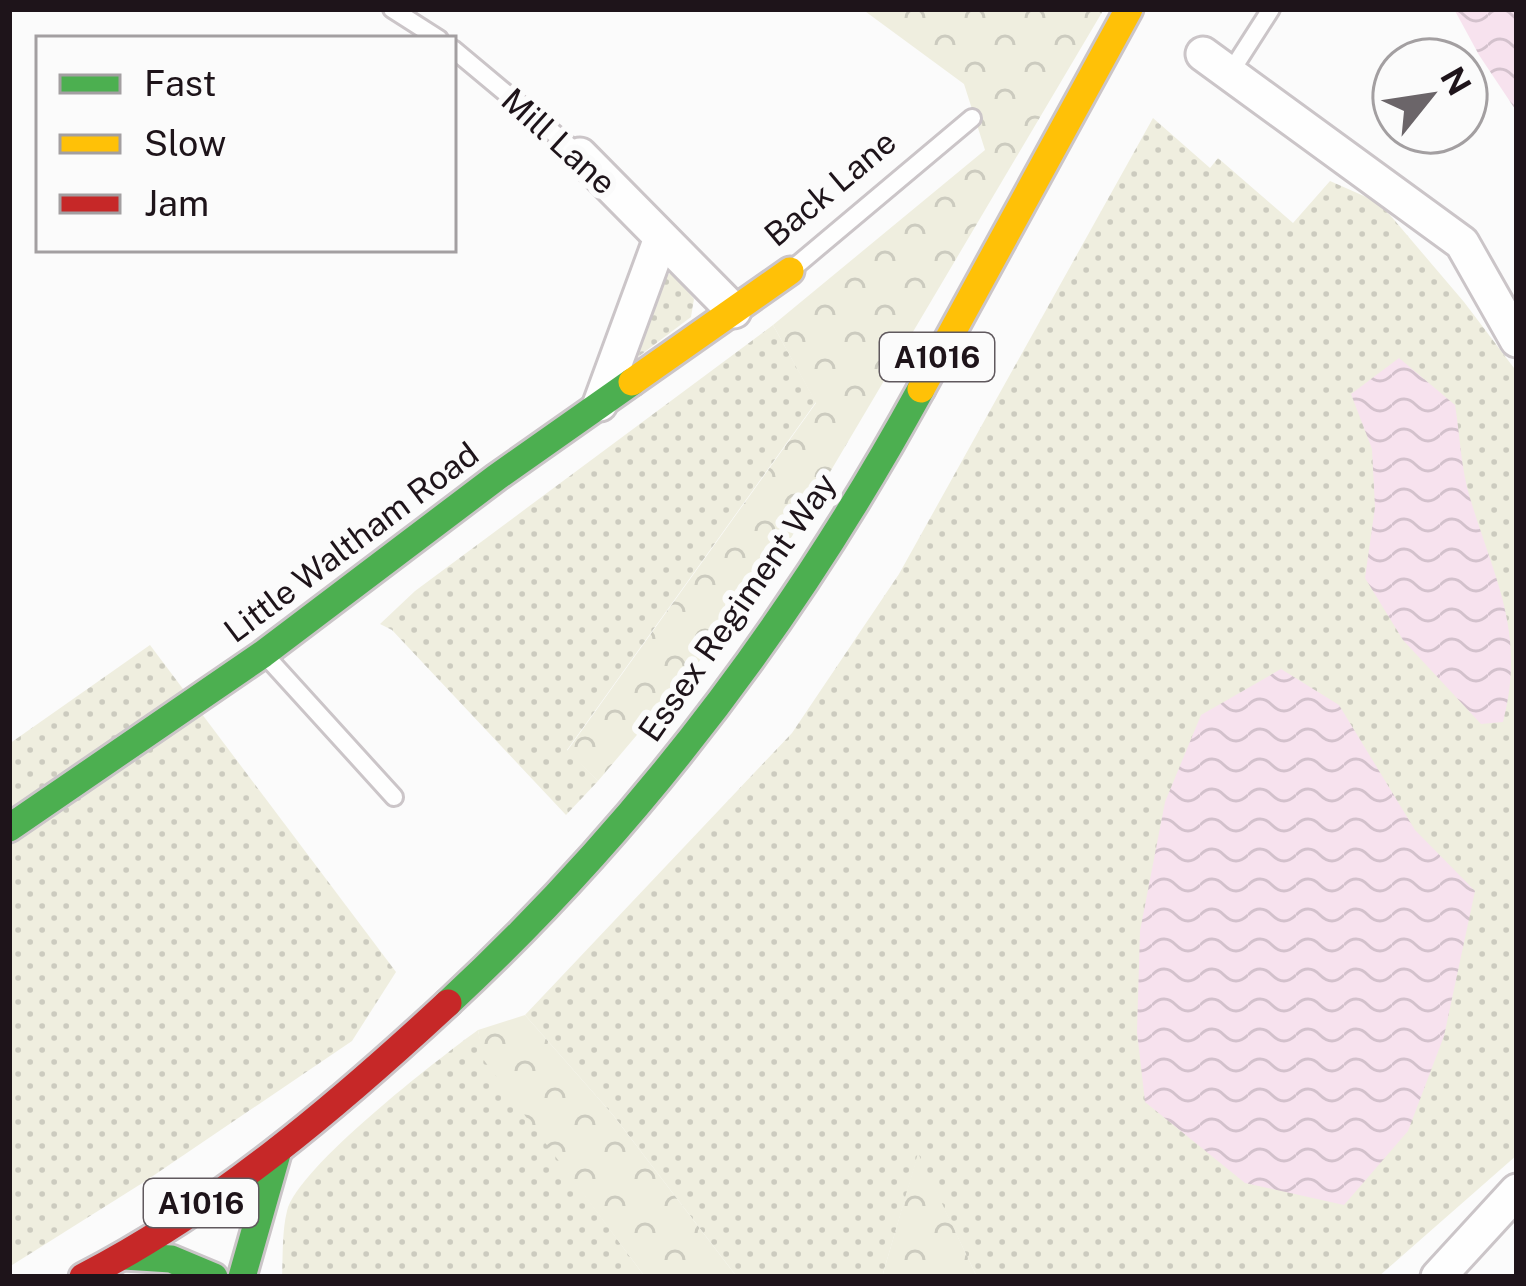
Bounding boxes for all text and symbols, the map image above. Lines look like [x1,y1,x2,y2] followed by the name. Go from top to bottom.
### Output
[36,36,456,252] legend
[1370,36,1490,156] north arrow
[1433,60,1479,102] text: N
[144,62,217,104] text: Fast
[494,80,624,202] street label: Mill Lane
[144,122,226,164] text: Slow
[757,122,903,254] street label: Back Lane
[144,182,209,224] text: Jam
[880,333,994,381] road number: A1016
[217,434,485,650] street label: Little Waltham Road
[630,466,844,748] street label: Essex Regiment Way
[144,1179,258,1227] road number: A1016

